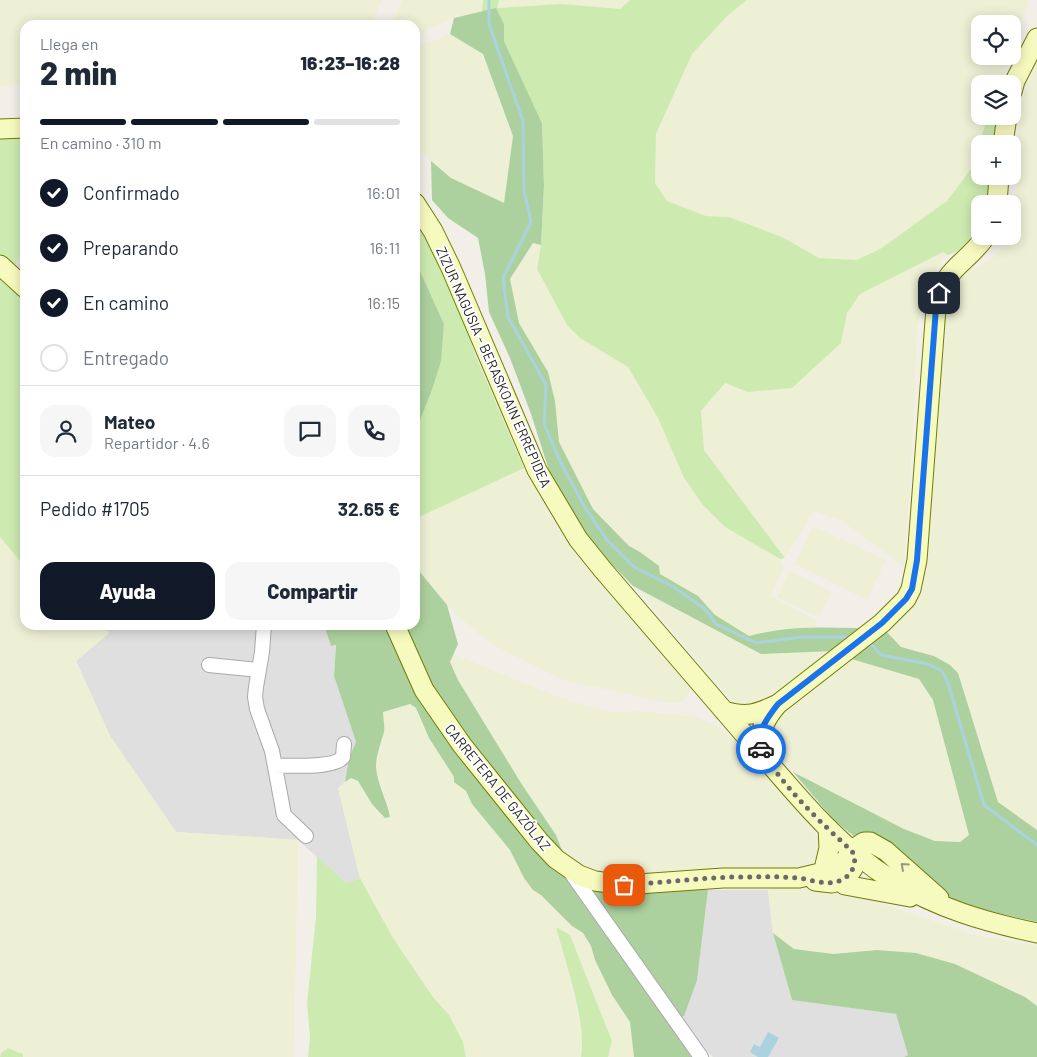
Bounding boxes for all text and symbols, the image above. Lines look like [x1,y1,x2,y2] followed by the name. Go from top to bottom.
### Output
[971,15,1021,245] map controls
[971,15,1021,65] button: locate
[40,34,98,53] text: Llega en
[300,51,400,74] text: 16:23–16:28
[40,53,117,91] text: 2 min
[971,75,1021,125] button: layers
[40,133,162,152] text: En camino · 310 m
[971,135,1021,185] button: +
[40,179,68,207] icon: check
[83,181,180,204] text: Confirmado
[367,183,400,202] text: 16:01
[971,195,1021,245] button: −
[40,234,68,262] icon: check
[83,236,179,259] text: Preparando
[369,238,400,257] text: 16:11
[433,244,555,491] street label: ZIZUR NAGUSIA - BERASKOAIN ERREPIDEA
[918,272,960,314] pin
[925,279,953,307] icon: home
[40,289,68,317] icon: check
[83,291,169,314] text: En camino
[367,293,400,312] text: 16:15
[83,346,169,369] text: Entregado
[40,405,92,457] button: person
[284,405,336,457] button: chat
[348,405,400,457] button: phone
[104,410,155,433] text: Mateo
[104,433,210,452] text: Repartidor · 4.6
[40,497,149,520] text: Pedido #1705
[338,497,400,520] text: 32.65 €
[40,562,215,620] button: Ayuda
[225,562,400,620] button: Compartir
[442,720,554,854] street label: CARRETERA DE GAZÓLAZ
[736,724,786,774] courier
[747,735,775,763] icon: car
[901,863,910,872] one-way arrow
[603,864,645,906] pin
[610,871,638,899] icon: bag

